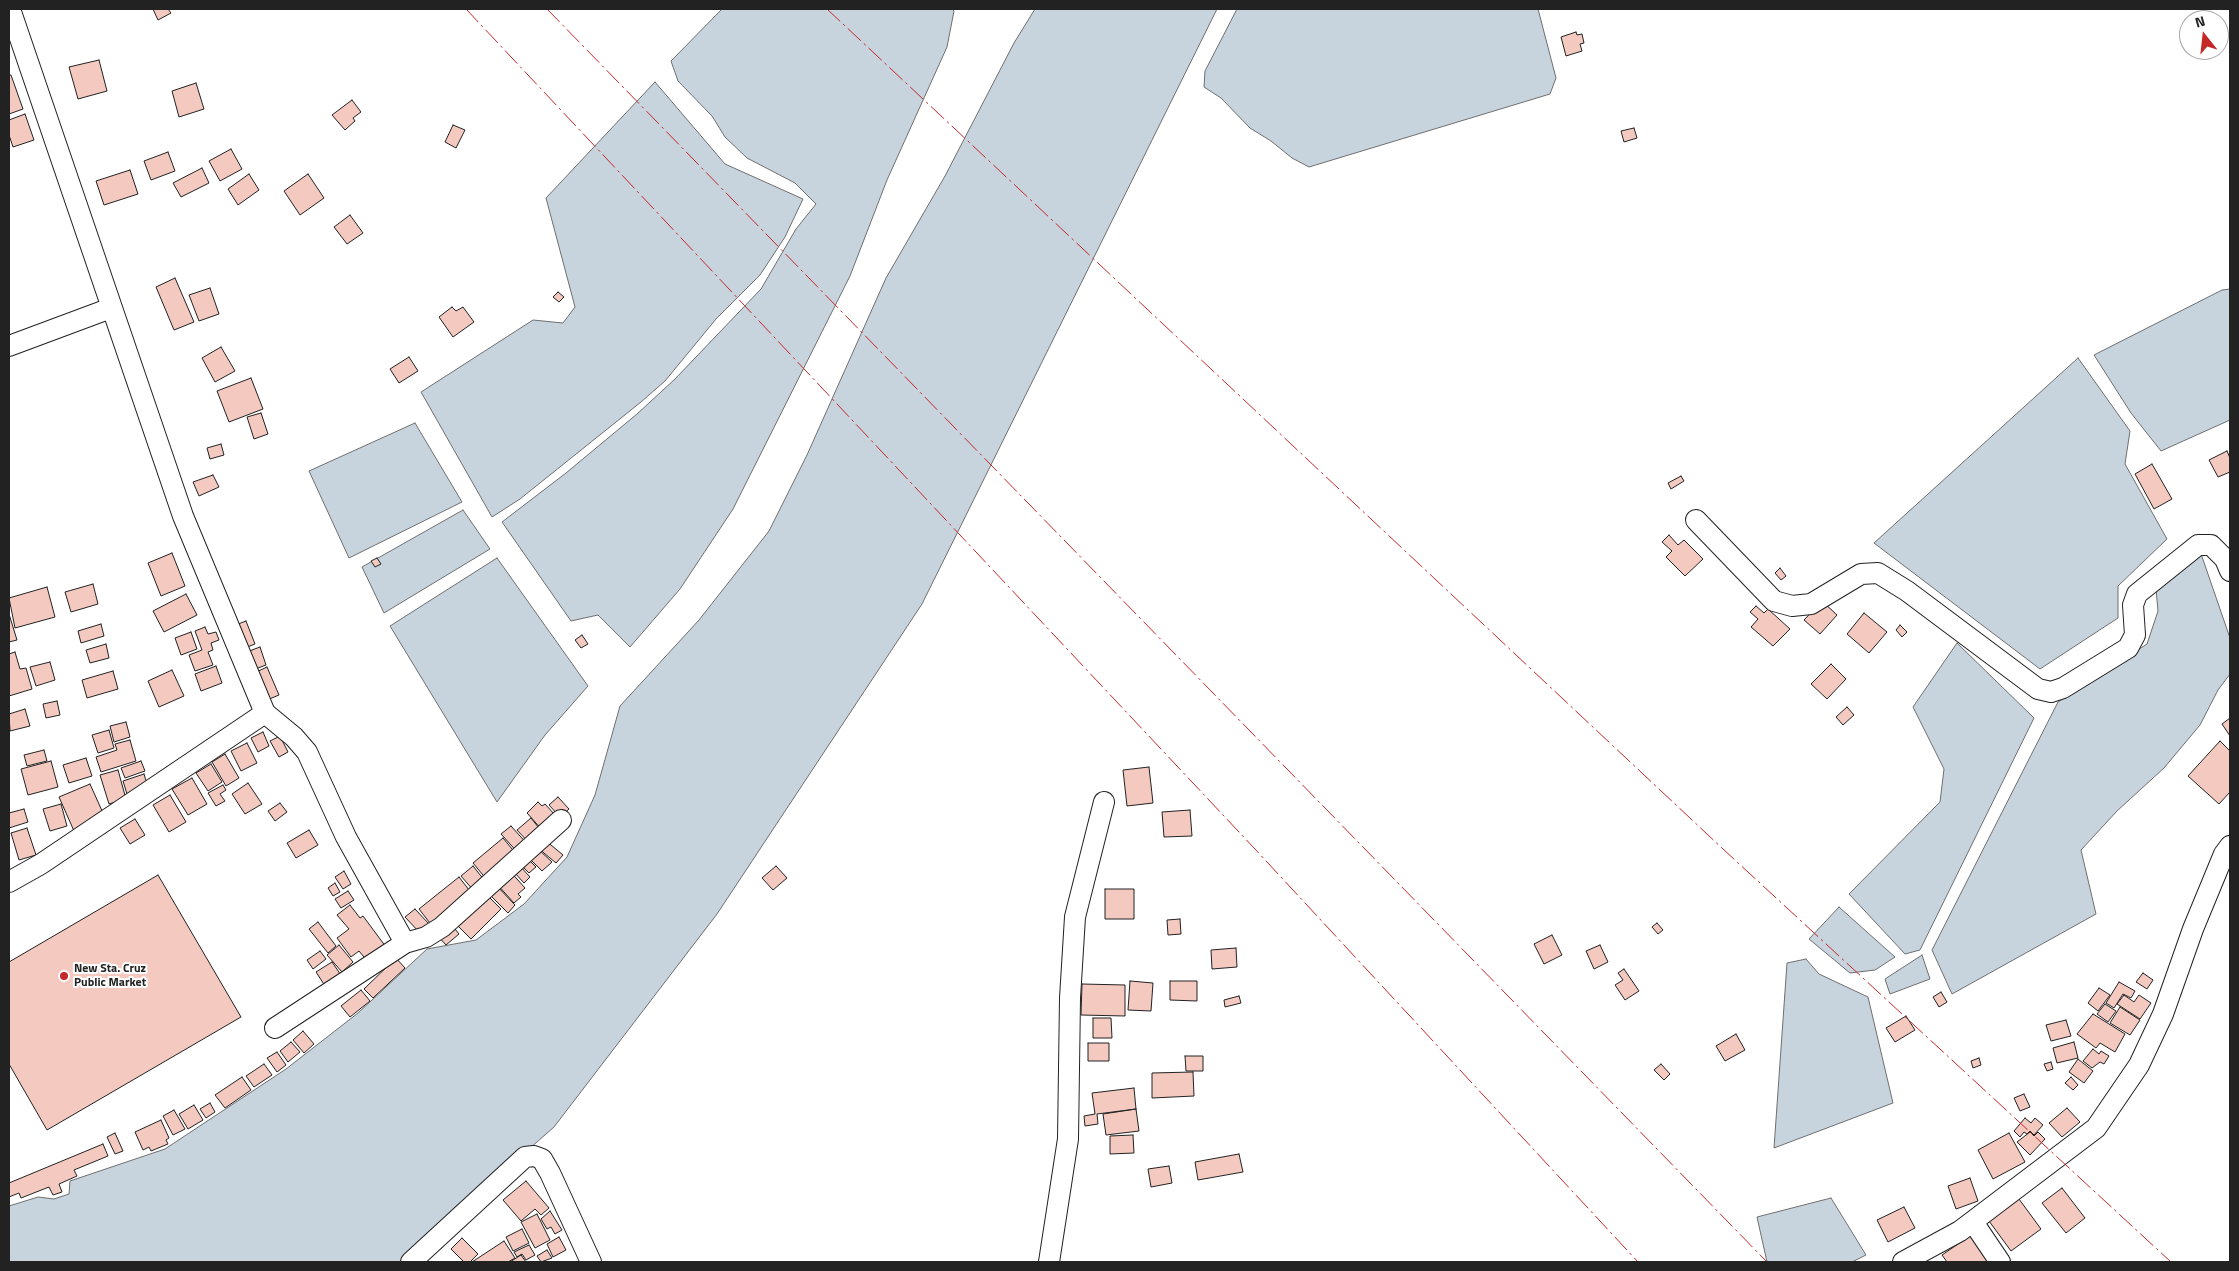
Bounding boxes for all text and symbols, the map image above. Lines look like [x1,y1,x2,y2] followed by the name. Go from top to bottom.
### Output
[2179,10,2229,60] north arrow
[2192,10,2208,32] text: N
[74,962,146,990] place label: New Sta. Cruz Public Market
[58,970,70,982] marker: New Sta. Cruz Public Market

